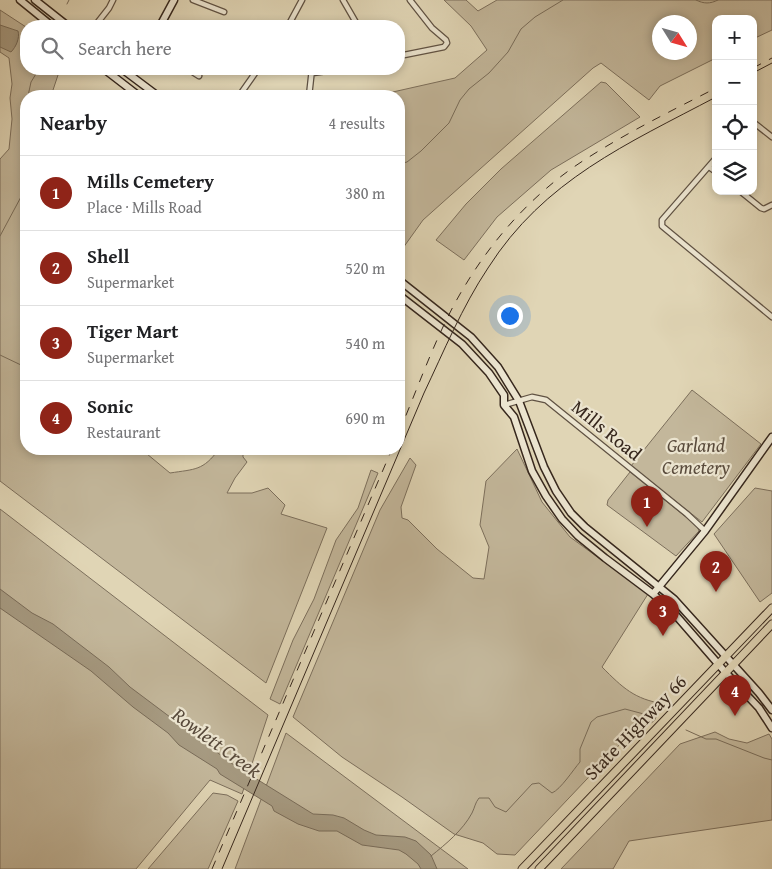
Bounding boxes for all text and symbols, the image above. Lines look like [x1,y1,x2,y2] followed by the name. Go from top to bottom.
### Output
[652,15,697,60] north arrow
[712,15,757,195] map controls
[712,15,757,60] button: +
[20,20,405,75] search box
[38,34,66,62] icon: search
[78,34,172,62] text: Search here
[712,60,757,105] button: −
[712,105,757,150] button: locate
[40,107,107,138] text: Nearby
[328,111,385,135] text: 4 results
[712,150,757,195] button: layers
[87,167,214,195] text: Mills Cemetery
[52,181,60,205] text: 1
[345,181,385,205] text: 380 m
[87,195,202,219] text: Place · Mills Road
[87,242,129,270] text: Shell
[52,256,60,280] text: 2
[345,256,385,280] text: 520 m
[87,270,174,294] text: Supermarket
[497,303,523,329] your location
[87,317,178,345] text: Tiger Mart
[52,331,60,355] text: 3
[345,331,385,355] text: 540 m
[87,345,174,369] text: Supermarket
[87,392,133,420] text: Sonic
[566,393,649,468] street label: Mills Road
[52,406,60,430] text: 4
[345,406,385,430] text: 690 m
[87,420,161,444] text: Restaurant
[662,431,730,481] park label: Garland Cemetery
[631,486,663,527] pin: 1
[700,551,732,592] pin: 2
[647,595,679,636] pin: 3
[577,668,693,786] street label: State Highway 66
[719,675,751,716] pin: 4
[166,699,268,785] water label: Rowlett Creek

